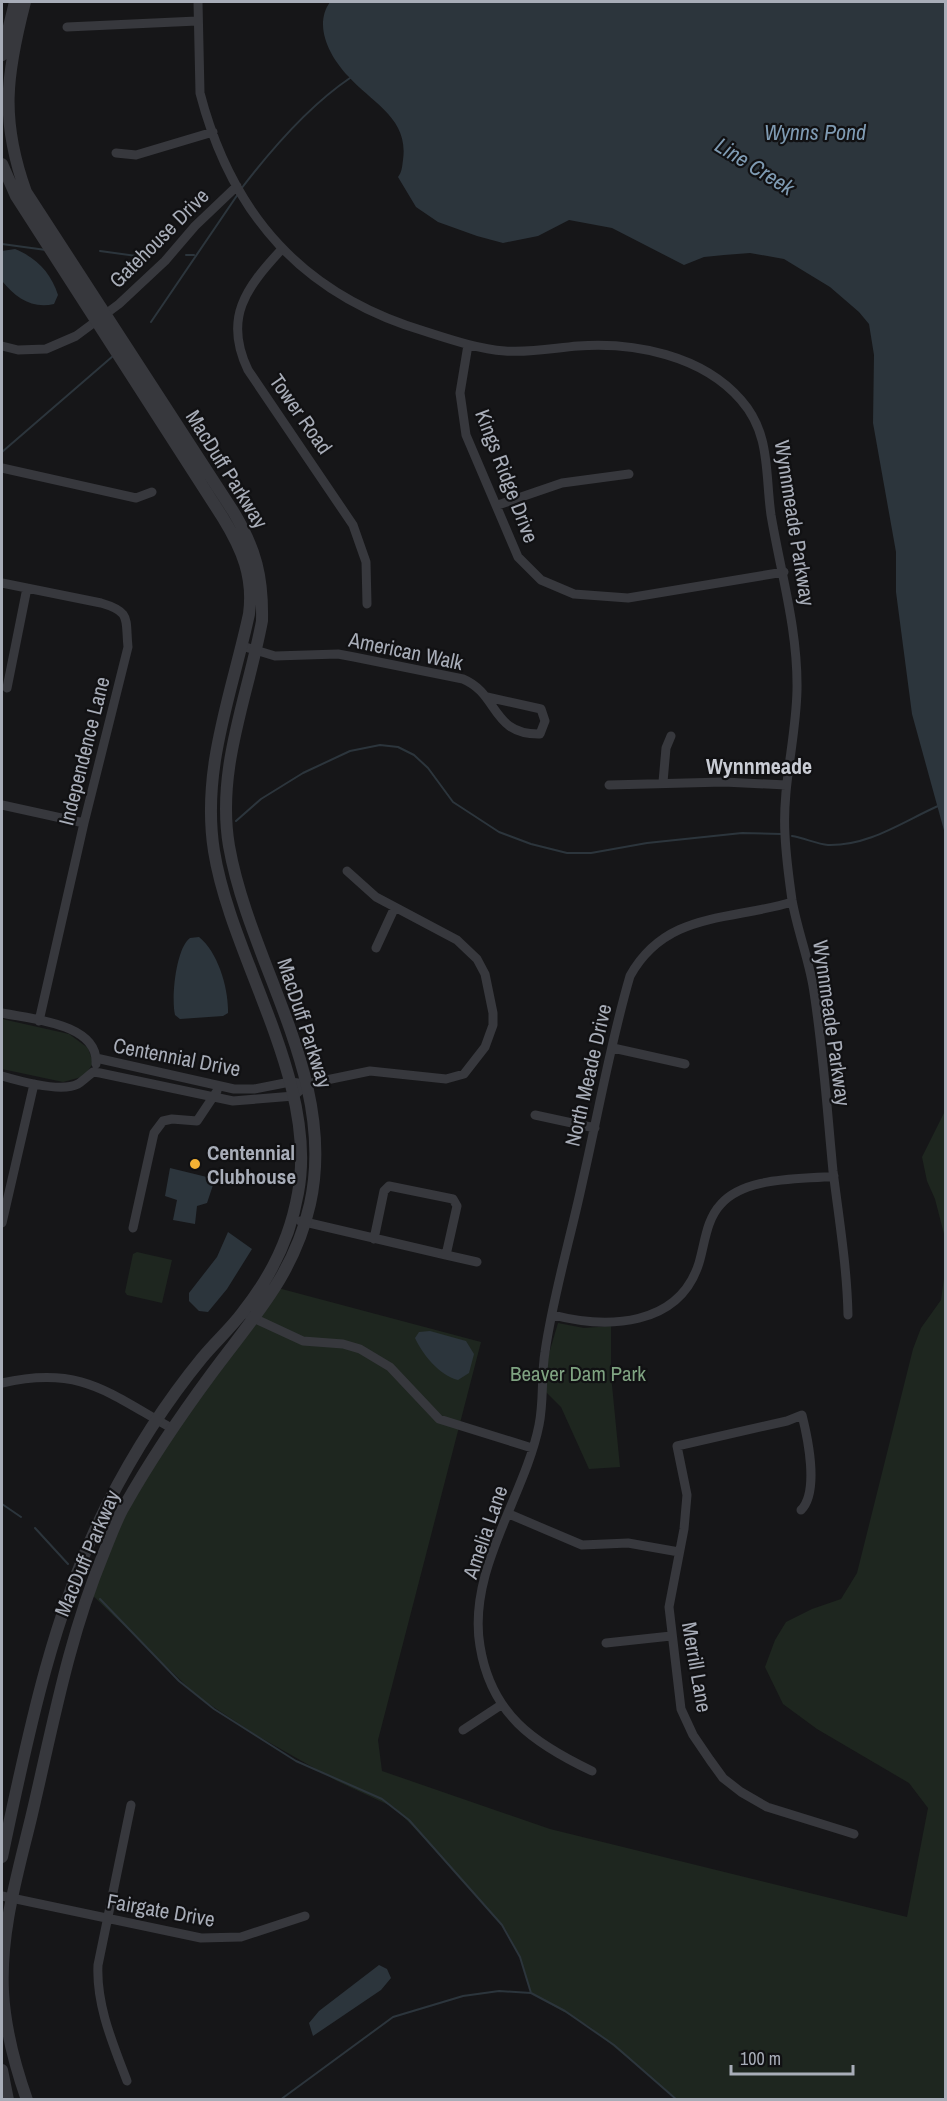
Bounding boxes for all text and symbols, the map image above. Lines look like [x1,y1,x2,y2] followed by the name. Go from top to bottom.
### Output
[764,117,867,147] water label: Wynns Pond
[710,130,801,203] water label: Line Creek
[103,182,215,294] street label: Gatehouse Drive
[263,368,339,460] street label: Tower Road
[179,404,275,534] street label: MacDuff Parkway
[468,405,546,547] street label: Kings Ridge Drive
[768,438,822,608] street label: Wynnmeade Parkway
[345,625,466,677] street label: American Walk
[52,674,116,828] street label: Independence Lane
[706,751,812,781] district label: Wynnmeade
[806,938,858,1108] street label: Wynnmeade Parkway
[270,954,340,1092] street label: MacDuff Parkway
[558,1001,618,1149] street label: North Meade Drive
[111,1030,243,1084] street label: Centennial Drive
[207,1138,296,1191] place label: Centennial Clubhouse
[188,1157,202,1171] marker: Centennial Clubhouse
[510,1359,646,1388] park label: Beaver Dam Park
[455,1482,514,1583] street label: Amelia Lane
[47,1485,127,1621] street label: MacDuff Parkway
[675,1620,719,1714] street label: Merrill Lane
[105,1886,217,1934] street label: Fairgate Drive
[731,2038,852,2076] scale bar
[740,2046,781,2071] text: 100 m

